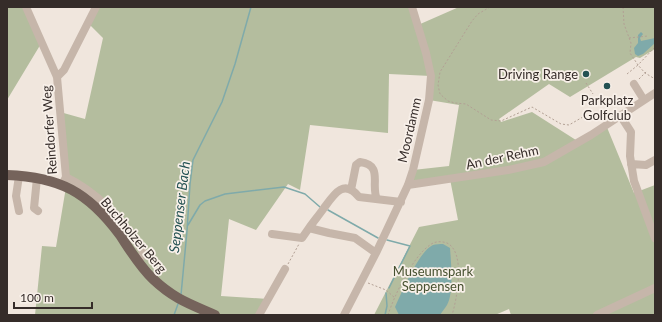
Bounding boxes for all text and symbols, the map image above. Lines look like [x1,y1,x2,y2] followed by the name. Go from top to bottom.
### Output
[498,66,578,82] place label: Driving Range
[581,69,591,79] marker: Driving Range
[602,81,612,91] marker: Parkplatz Golfclub
[38,85,60,175] street label: Reindorfer Weg
[581,92,633,123] place label: Parkplatz Golfclub
[394,96,424,164] street label: Moordamm
[464,141,540,173] street label: An der Rehm
[165,160,193,254] water label: Seppenser Bach
[98,194,170,276] street label: Buchholzer Berg
[393,263,474,294] park label: Museumspark Seppensen
[14,284,92,310] scale bar
[20,290,54,305] text: 100 m

